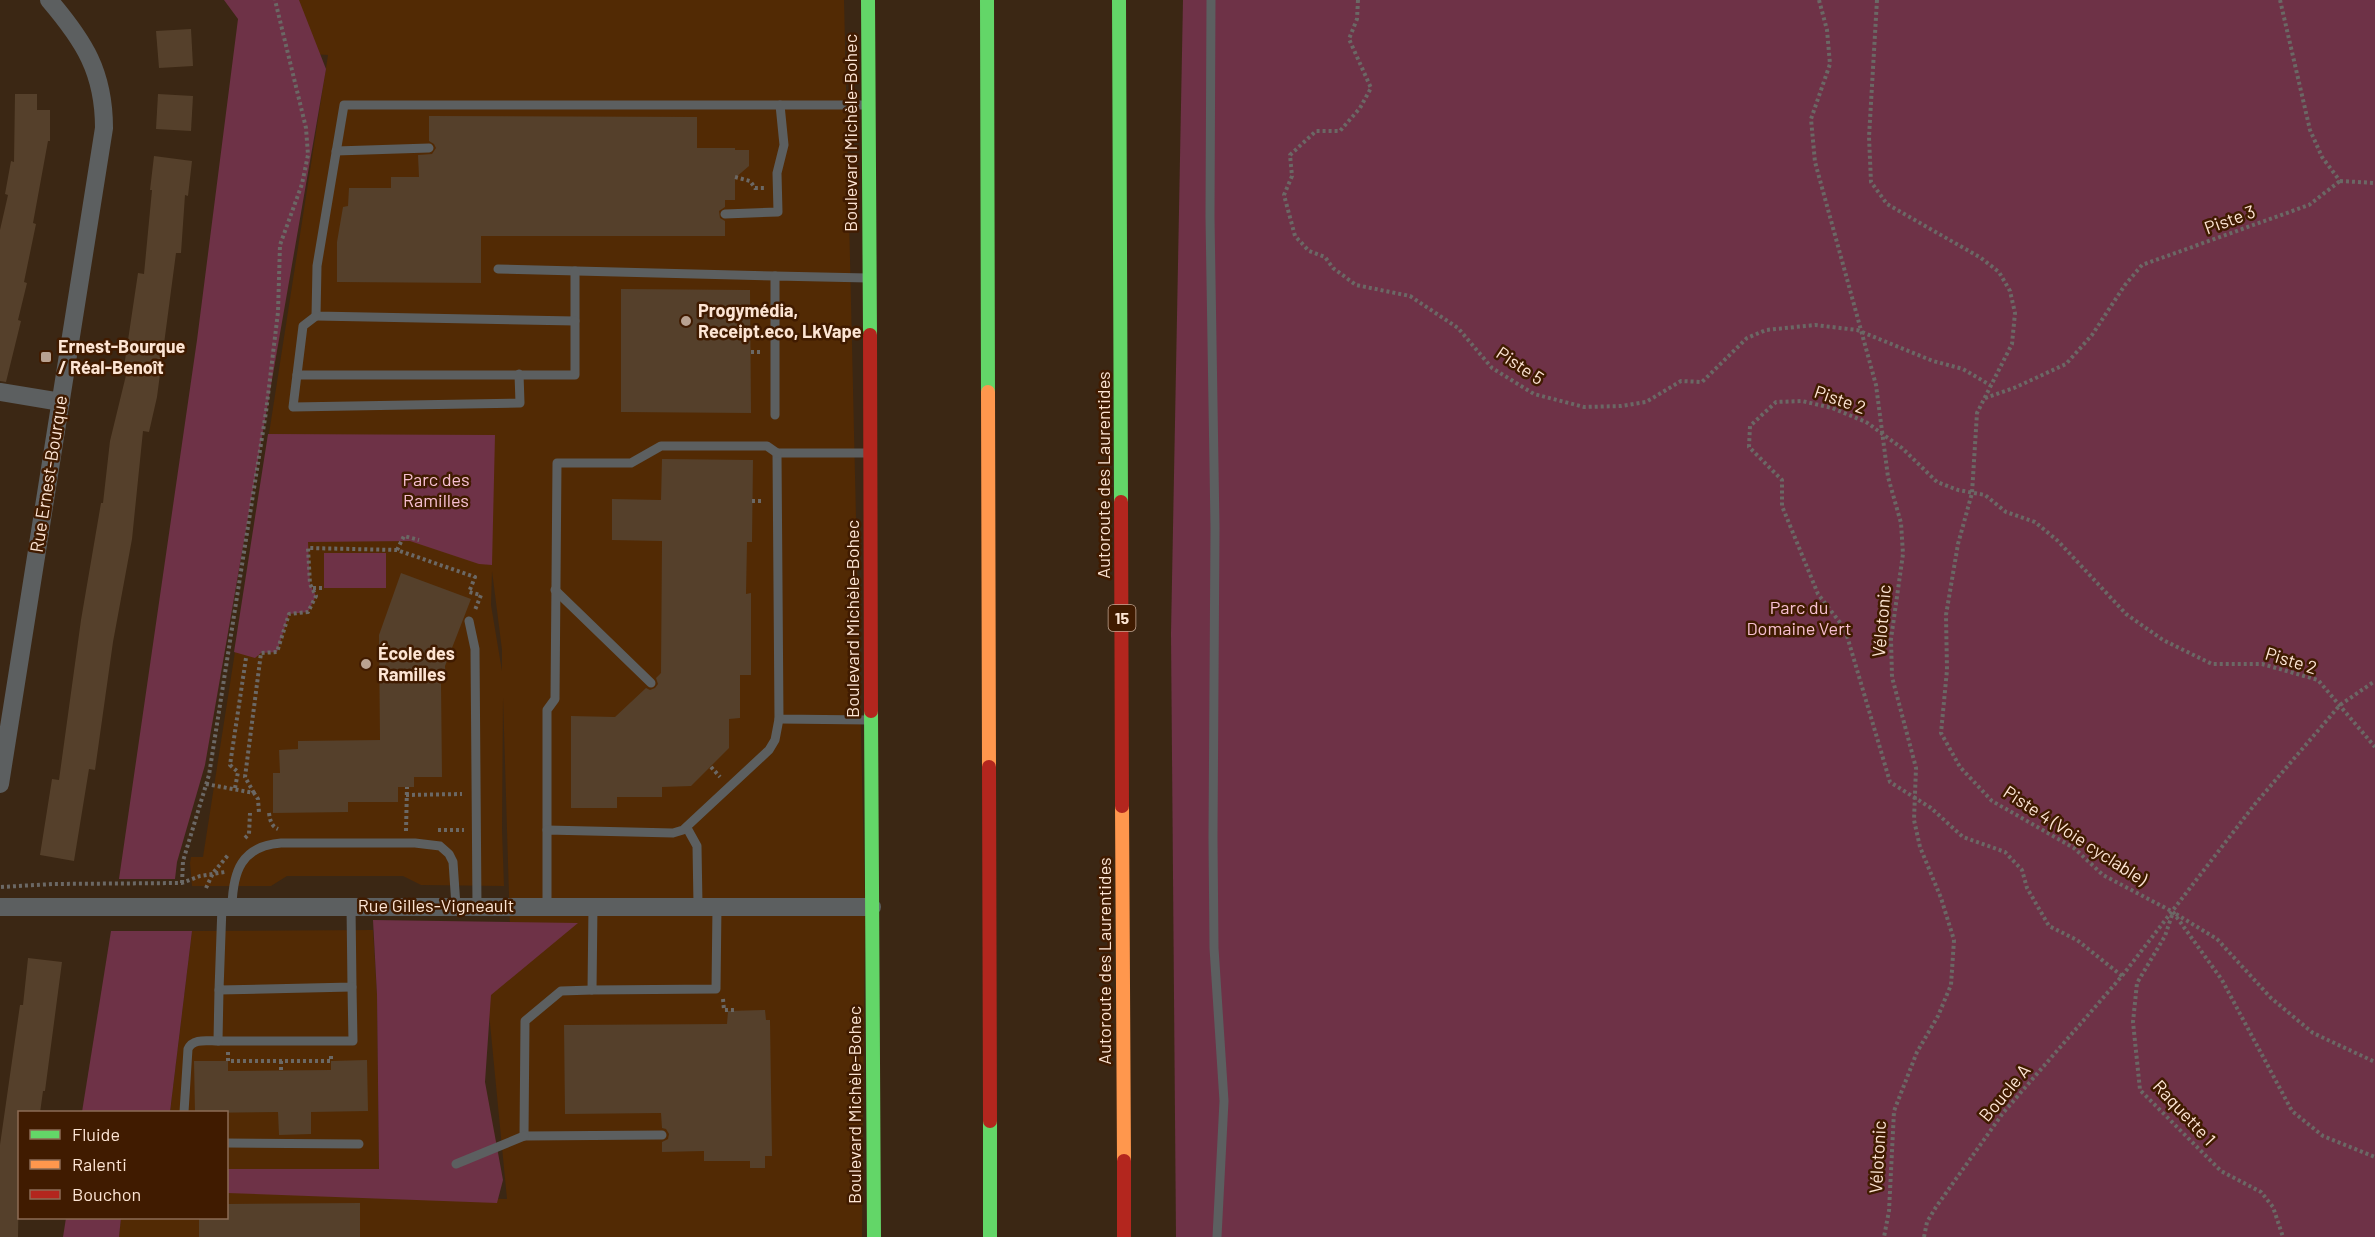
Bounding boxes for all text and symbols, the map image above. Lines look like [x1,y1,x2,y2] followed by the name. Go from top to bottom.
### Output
[839,34,861,232] street label: Boulevard Michèle-Bohec
[2201,200,2258,238] street label: Piste 3
[698,299,862,342] place label: Progymédia, Receipt.eco, LkVape
[679,314,693,328] marker: Progymédia, Receipt.eco, LkVape
[58,335,186,378] place label: Ernest-Bourque / Réal-Benoît
[1493,341,1549,389] street label: Piste 5
[39,350,53,364] marker: Ernest-Bourque / Réal-Benoît
[1092,371,1114,579] street label: Autoroute des Laurentides
[1812,380,1869,418] street label: Piste 2
[25,394,71,554] street label: Rue Ernest-Bourque
[402,468,470,511] park label: Parc des Ramilles
[841,520,863,718] street label: Boulevard Michèle-Bohec
[1867,584,1895,658] street label: Vélotonic
[1746,596,1852,639] park label: Parc du Domaine Vert
[1108,605,1136,631] road number: 15
[378,642,455,685] place label: École des Ramilles
[2263,642,2320,678] street label: Piste 2
[359,657,373,671] marker: École des Ramilles
[1999,780,2152,890] street label: Piste 4 (Voie cyclable)
[1093,857,1115,1065] street label: Autoroute des Laurentides
[358,894,514,916] street label: Rue Gilles-Vigneault
[843,1006,865,1204] street label: Boulevard Michèle-Bohec
[1974,1059,2035,1126] street label: Boucle A
[2149,1075,2221,1150] street label: Raquette 1
[18,1111,228,1219] legend
[1864,1120,1890,1194] street label: Vélotonic
[72,1123,120,1145] text: Fluide
[72,1153,127,1175] text: Ralenti
[72,1183,141,1205] text: Bouchon

